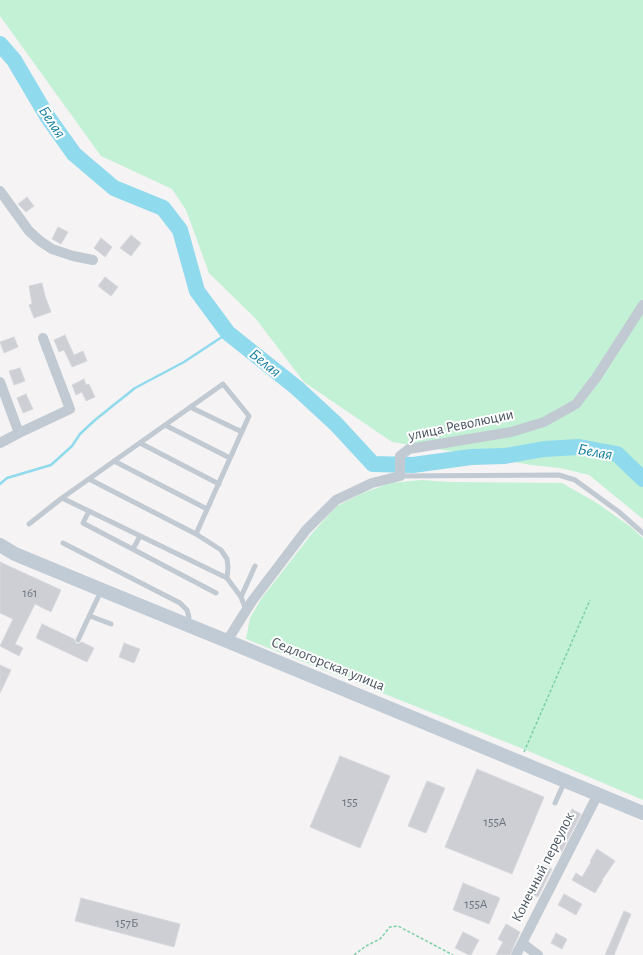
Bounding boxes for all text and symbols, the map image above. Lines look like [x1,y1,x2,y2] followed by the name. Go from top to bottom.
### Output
[34,102,70,142] water label: Белая
[245,344,285,382] water label: Белая
[407,405,515,445] street label: улица Революции
[576,439,614,465] water label: Белая
[22,585,38,601] house number: 161
[269,633,387,695] street label: Седлогорская улица
[342,794,358,810] house number: 155
[508,809,578,925] street label: Конечный переулок
[484,814,506,830] house number: 155А
[465,896,487,912] house number: 155А
[116,915,138,931] house number: 157Б

